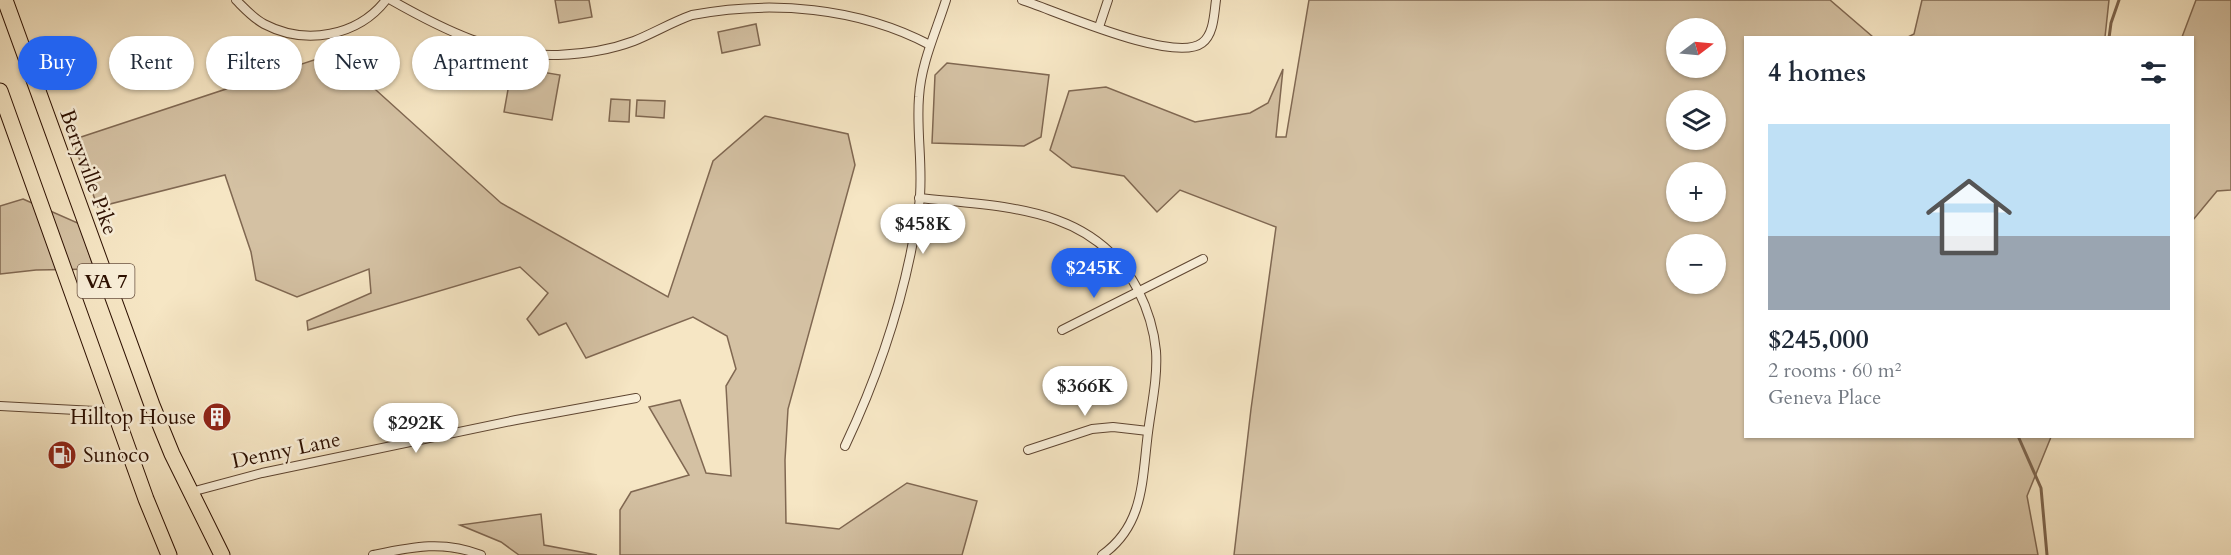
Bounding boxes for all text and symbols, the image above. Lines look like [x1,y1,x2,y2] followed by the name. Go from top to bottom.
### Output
[1666,18,1726,78] north arrow
[1666,18,1726,294] map controls
[18,36,97,90] chip: Buy
[109,36,194,90] chip: Rent
[206,36,302,90] chip: Filters
[314,36,400,90] chip: New
[412,36,549,90] chip: Apartment
[1768,55,1866,90] text: 4 homes
[2137,56,2170,89] icon: filters
[1666,90,1726,150] button: layers
[52,105,125,239] street label: Berryville Pike
[1666,162,1726,222] button: +
[1915,163,2023,271] icon: home
[881,204,965,255] pin: $458K
[894,210,952,237] text: $458K
[1666,234,1726,294] button: −
[1052,248,1136,299] pin: $245K
[1065,254,1123,281] text: $245K
[78,264,134,298] road number: VA 7
[1768,322,1869,357] text: $245,000
[1768,357,1901,384] text: 2 rooms · 60 m²
[1043,366,1127,417] pin: $366K
[1056,372,1114,399] text: $366K
[1768,384,1881,411] text: Geneva Place
[201,401,233,433] building icon: Hilltop House
[70,403,196,432] place label: Hilltop House
[374,403,458,454] pin: $292K
[387,409,445,436] text: $292K
[229,425,343,476] street label: Denny Lane
[46,439,78,471] fuel station icon: Sunoco
[83,441,149,470] place label: Sunoco

